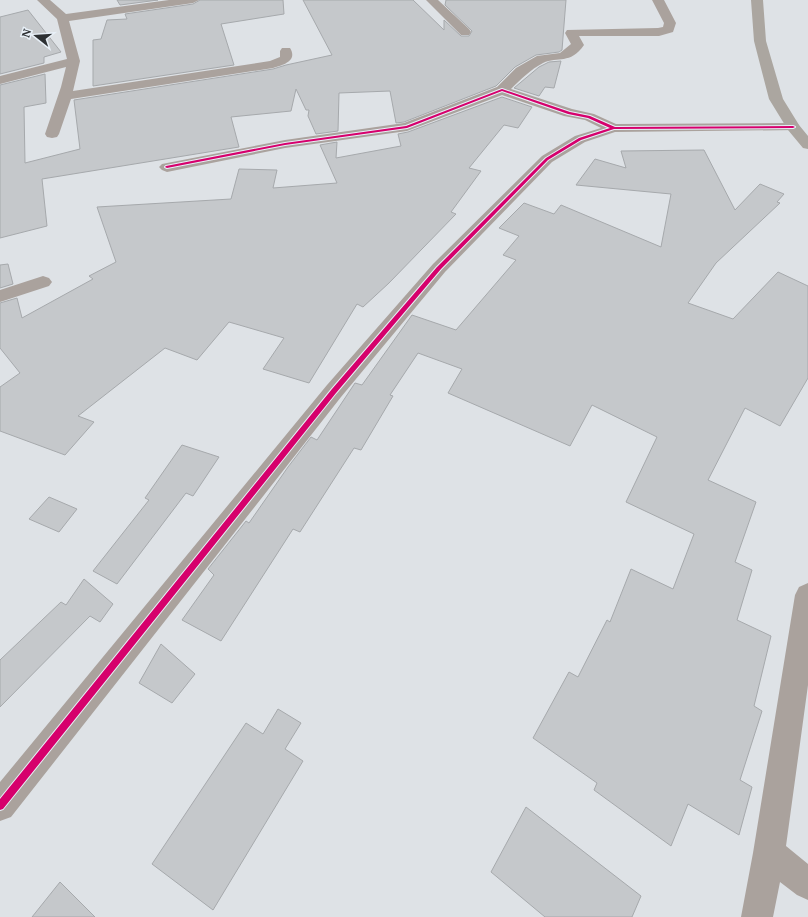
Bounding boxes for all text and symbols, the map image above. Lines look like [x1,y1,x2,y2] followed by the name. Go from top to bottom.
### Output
[16,16,56,56] north arrow
[19,26,35,39] text: N

